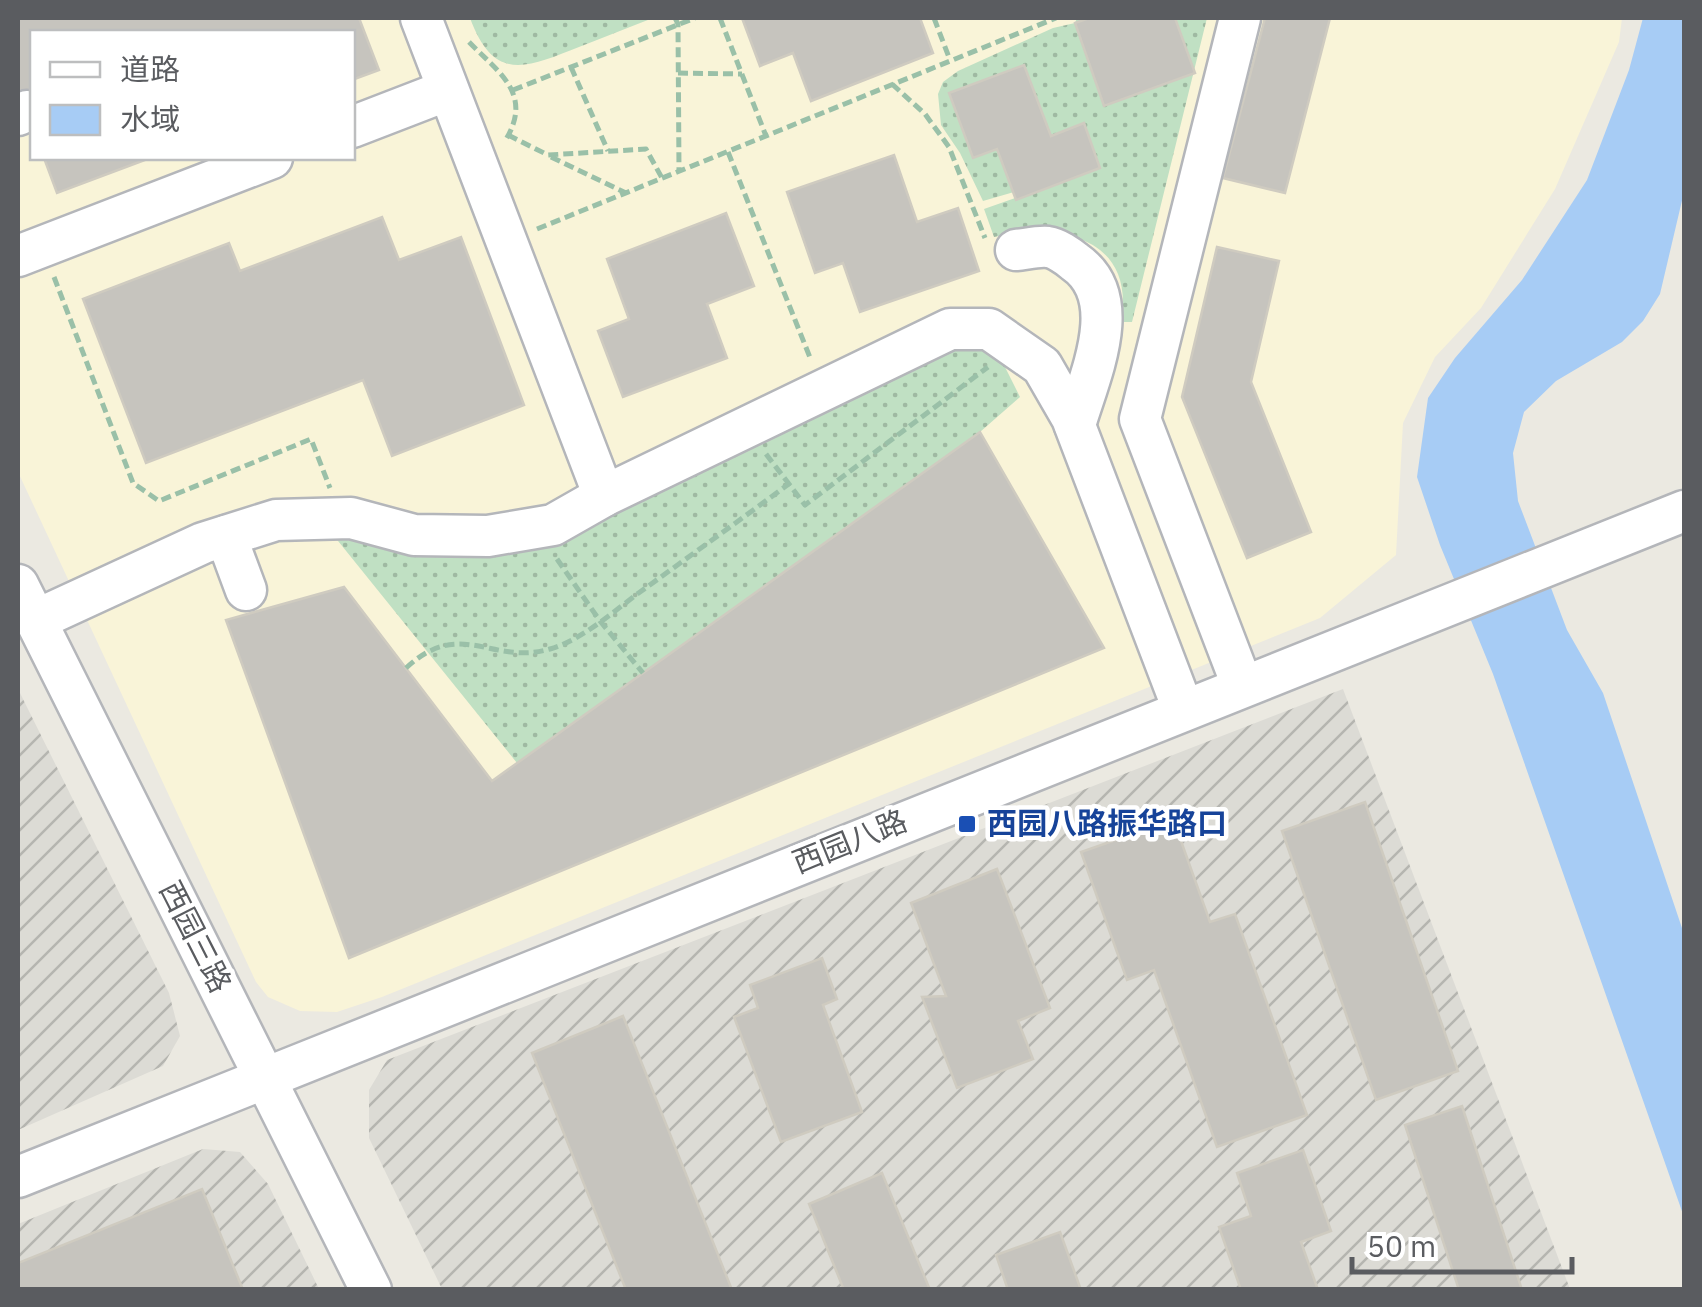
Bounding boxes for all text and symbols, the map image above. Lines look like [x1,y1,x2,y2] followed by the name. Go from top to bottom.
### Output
[30,30,355,160] legend
[120,49,180,88] text: 道路
[120,99,180,138] text: 水域
[787,800,912,881] street label: 西园八路
[987,803,1227,842] place label: 西园八路振华路口
[956,813,978,835] marker: 西园八路振华路口
[152,874,241,999] street label: 西园三路
[1352,1212,1572,1274] scale bar
[1367,1226,1436,1265] text: 50 m

